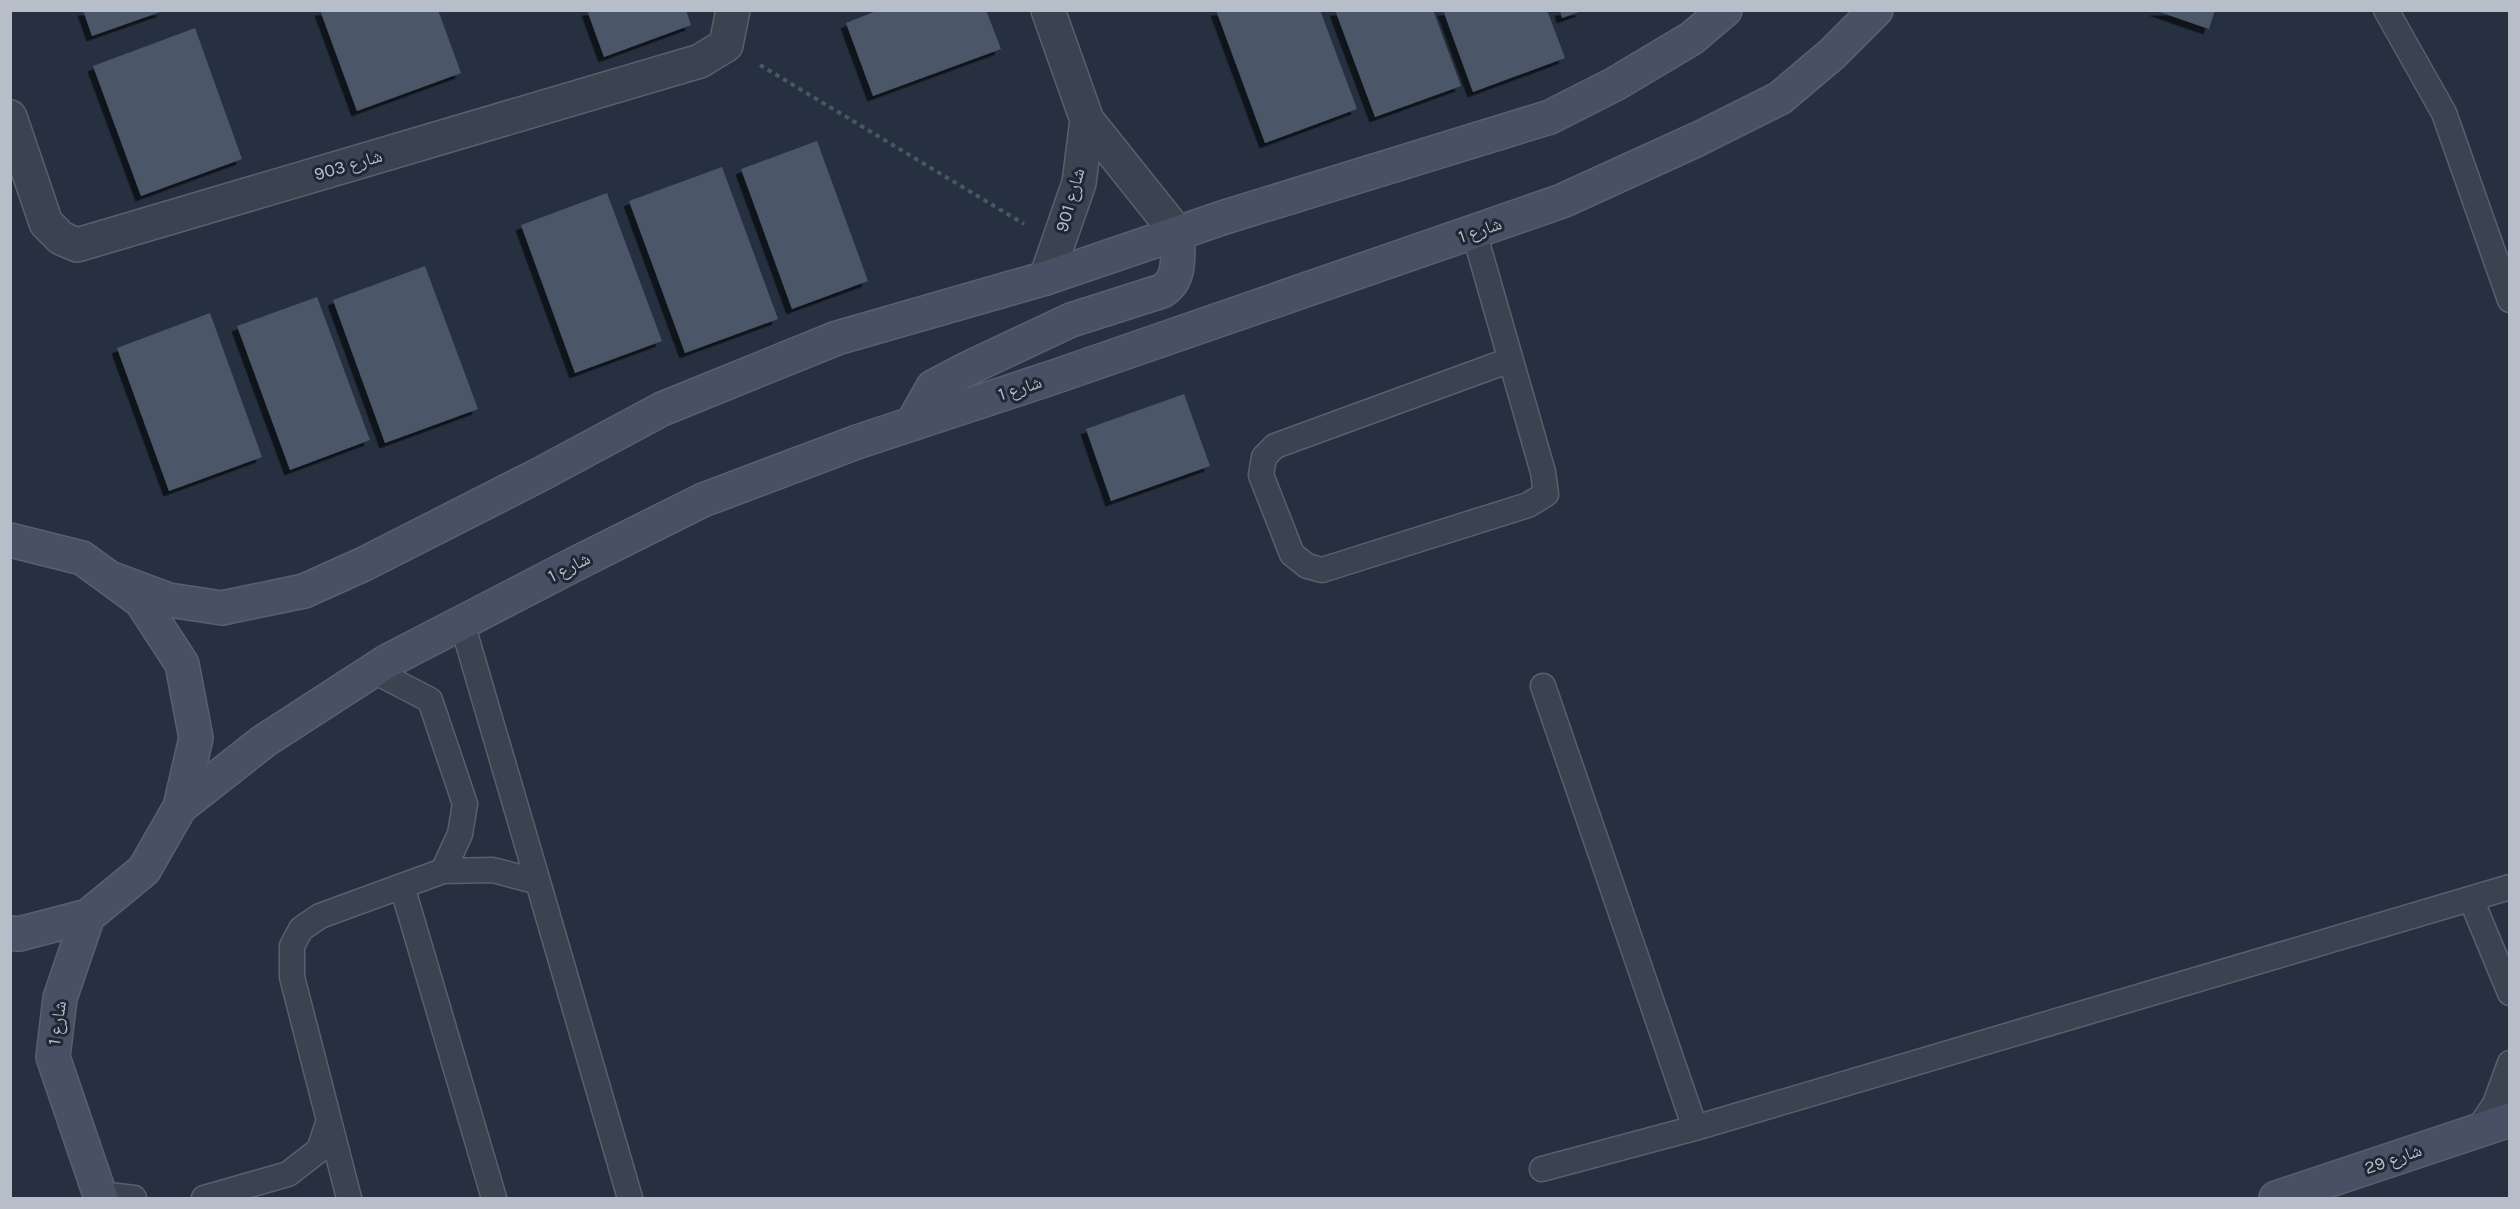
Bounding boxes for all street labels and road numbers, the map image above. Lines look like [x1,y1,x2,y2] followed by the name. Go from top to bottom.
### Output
[311,145,385,185] street label: شارع 903
[1050,165,1090,235] street label: شارع 901
[1455,212,1505,248] street label: شارع 1
[995,371,1045,405] street label: شارع 1
[544,547,594,587] street label: شارع 1
[43,999,71,1047] street label: شارع 1
[2361,1139,2425,1179] street label: شارع 29

